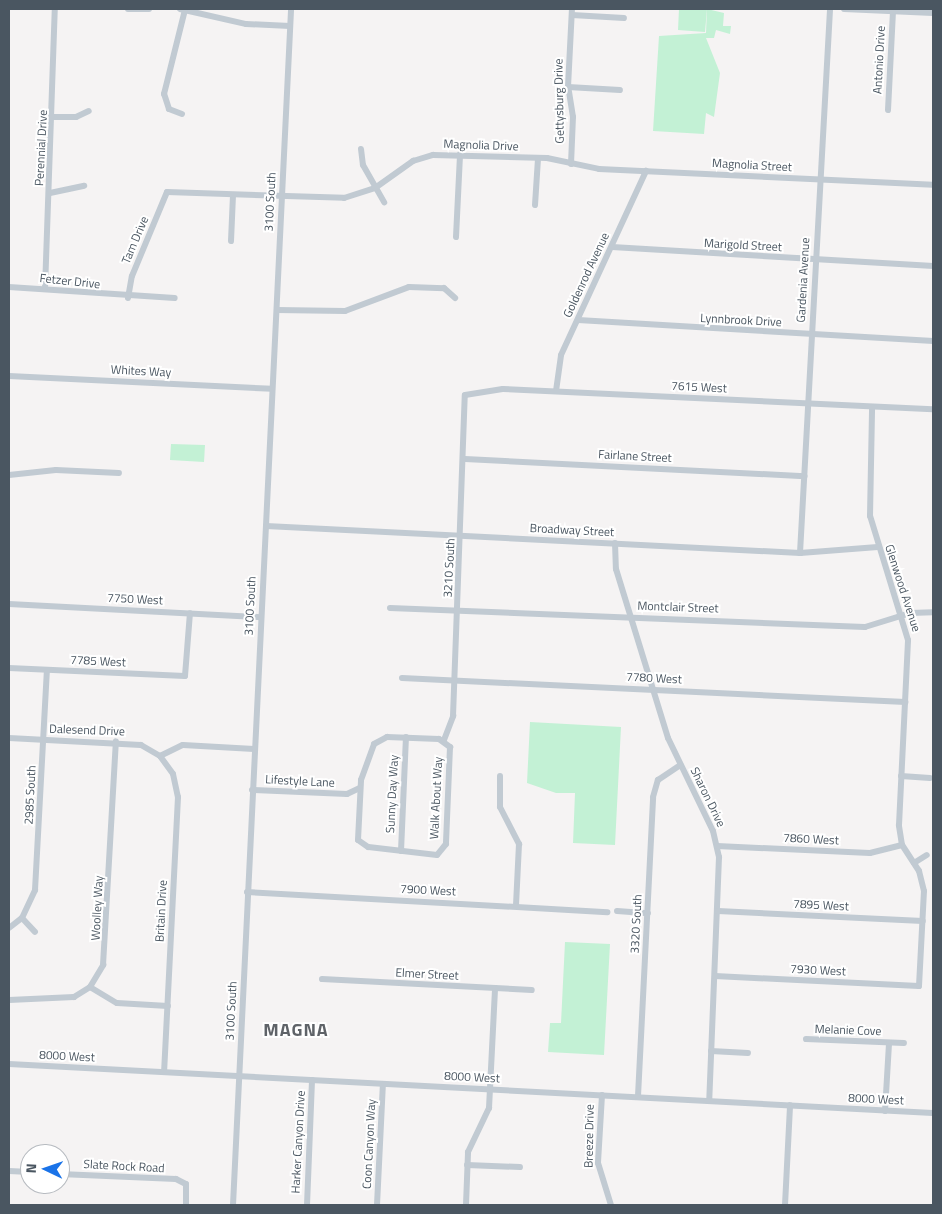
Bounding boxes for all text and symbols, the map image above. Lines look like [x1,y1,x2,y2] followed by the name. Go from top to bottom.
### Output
[870,25,888,95] street label: Antonio Drive
[551,58,567,144] street label: Gettysburg Drive
[32,109,50,187] street label: Perennial Drive
[443,136,519,154] street label: Magnolia Drive
[712,156,792,174] street label: Magnolia Street
[261,172,279,232] street label: 3100 South
[119,214,151,266] street label: Tam Drive
[560,230,612,320] street label: Goldenrod Avenue
[704,236,782,254] street label: Marigold Street
[794,237,812,323] street label: Gardenia Avenue
[39,271,101,291] street label: Fetzer Drive
[700,311,782,329] street label: Lynnbrook Drive
[110,362,172,380] street label: Whites Way
[671,378,727,396] street label: 7615 West
[598,447,672,465] street label: Fairlane Street
[529,521,615,539] street label: Broadway Street
[440,538,458,598] street label: 3210 South
[882,543,924,633] street label: Glenwood Avenue
[241,576,259,636] street label: 3100 South
[107,590,163,608] street label: 7750 West
[637,598,719,616] street label: Montclair Street
[70,652,126,670] street label: 7785 West
[626,669,682,687] street label: 7780 West
[49,721,125,739] street label: Dalesend Drive
[383,754,401,834] street label: Sunny Day Way
[427,756,445,840] street label: Walk About Way
[21,765,39,825] street label: 2985 South
[687,765,729,829] street label: Sharon Drive
[265,772,335,790] street label: Lifestyle Lane
[783,830,839,848] street label: 7860 West
[88,875,106,941] street label: Woolley Way
[152,879,170,943] street label: Britain Drive
[400,881,456,899] street label: 7900 West
[627,894,645,954] street label: 3320 South
[793,896,849,914] street label: 7895 West
[790,961,846,979] street label: 7930 West
[395,965,459,983] street label: Elmer Street
[222,981,240,1041] street label: 3100 South
[263,1019,329,1041] district label: MAGNA
[814,1022,882,1038] street label: Melanie Cove
[39,1047,95,1065] street label: 8000 West
[444,1068,500,1086] street label: 8000 West
[288,1090,308,1194] street label: Harker Canyon Drive
[848,1090,904,1108] street label: 8000 West
[359,1098,379,1190] street label: Coon Canyon Way
[581,1104,597,1168] street label: Breeze Drive
[20,1144,70,1194] north arrow
[83,1157,165,1175] street label: Slate Rock Road
[20,1163,41,1174] text: N

